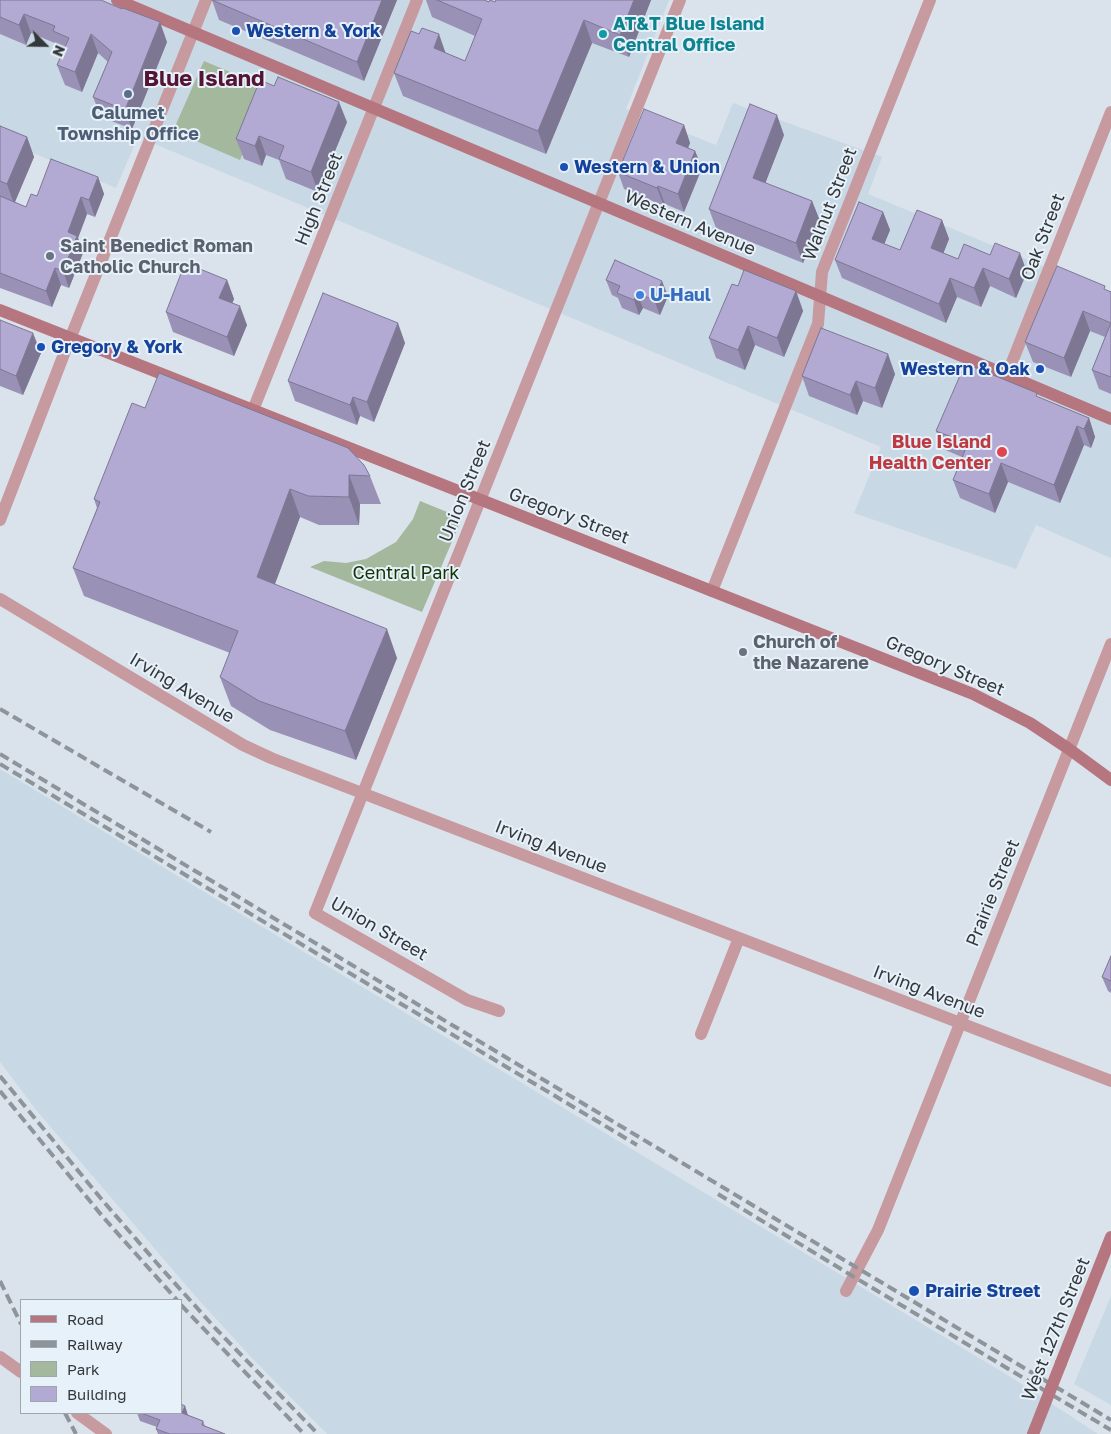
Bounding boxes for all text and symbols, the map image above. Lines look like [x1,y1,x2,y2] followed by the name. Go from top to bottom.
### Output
[613,13,764,56] place label: AT&T Blue Island Central Office
[20,20,70,70] north arrow
[246,20,380,42] place label: Western & York
[230,25,242,37] marker: Western & York
[597,28,609,40] marker: AT&T Blue Island Central Office
[49,43,69,59] text: N
[143,66,265,92] district label: Blue Island
[122,88,134,100] marker: Calumet Township Office
[57,102,199,144] place label: Calumet Township Office
[799,144,861,264] street label: Walnut Street
[291,149,347,249] street label: High Street
[574,156,720,178] place label: Western & Union
[558,161,570,173] marker: Western & Union
[621,186,759,260] street label: Western Avenue
[1017,190,1069,284] street label: Oak Street
[60,235,253,278] place label: Saint Benedict Roman Catholic Church
[44,250,56,262] marker: Saint Benedict Roman Catholic Church
[650,284,711,306] place label: U-Haul
[634,289,646,301] marker: U-Haul
[51,336,183,358] place label: Gregory & York
[35,341,47,353] marker: Gregory & York
[900,358,1030,380] place label: Western & Oak
[1034,363,1046,375] marker: Western & Oak
[869,431,991,474] place label: Blue Island Health Center
[435,437,495,545] street label: Union Street
[995,445,1009,459] marker: Blue Island Health Center
[506,483,632,549] street label: Gregory Street
[352,562,460,584] park label: Central Park
[753,631,869,674] place label: Church of the Nazarene
[882,631,1008,701] street label: Gregory Street
[737,646,749,658] marker: Church of the Nazarene
[126,648,238,728] street label: Irving Avenue
[492,816,610,878] street label: Irving Avenue
[962,836,1024,950] street label: Prairie Street
[327,892,431,966] street label: Union Street
[870,961,988,1023] street label: Irving Avenue
[1017,1254,1095,1404] street label: West 127th Street
[925,1280,1040,1302] place label: Prairie Street
[907,1284,921,1298] marker: Prairie Street
[20,1299,182,1414] legend
[67,1310,104,1328] text: Road
[67,1335,123,1353] text: Railway
[67,1360,99,1378] text: Park
[67,1385,127,1403] text: Building

